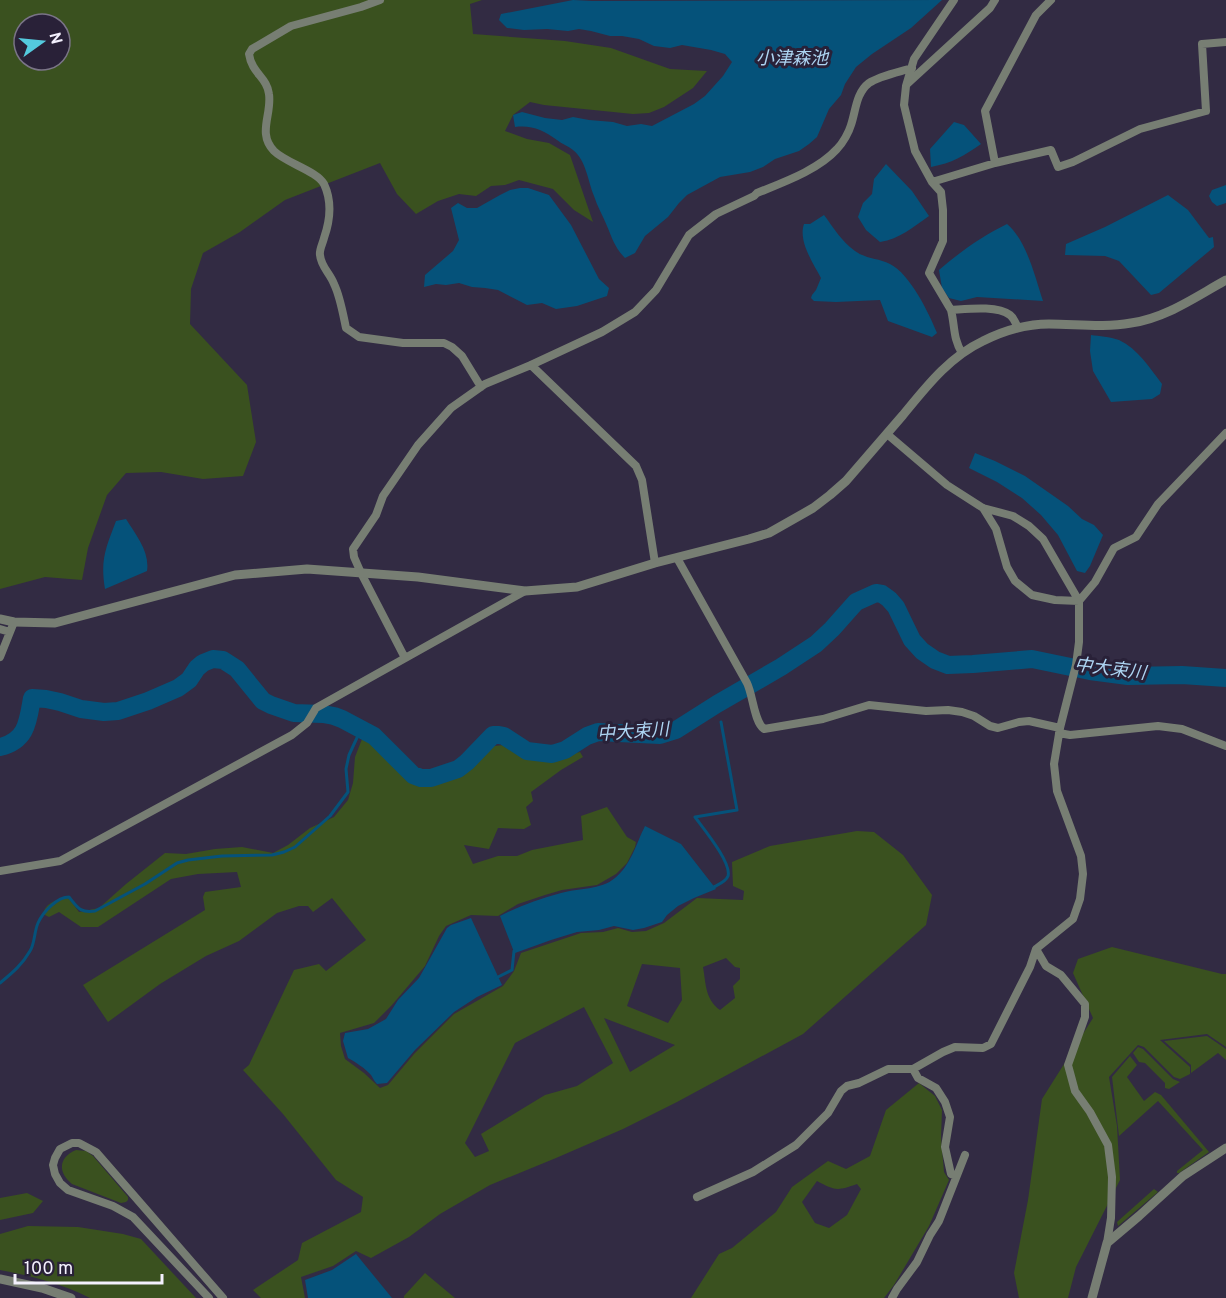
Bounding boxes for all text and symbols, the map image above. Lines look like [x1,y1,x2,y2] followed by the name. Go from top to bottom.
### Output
[12,12,72,72] north arrow
[43,30,66,47] text: N
[756,48,830,71] water label: 小津森池
[1073,654,1149,686] water label: 中大束川
[596,719,672,747] water label: 中大束川
[15,1247,162,1285] scale bar
[24,1258,73,1281] text: 100 m

